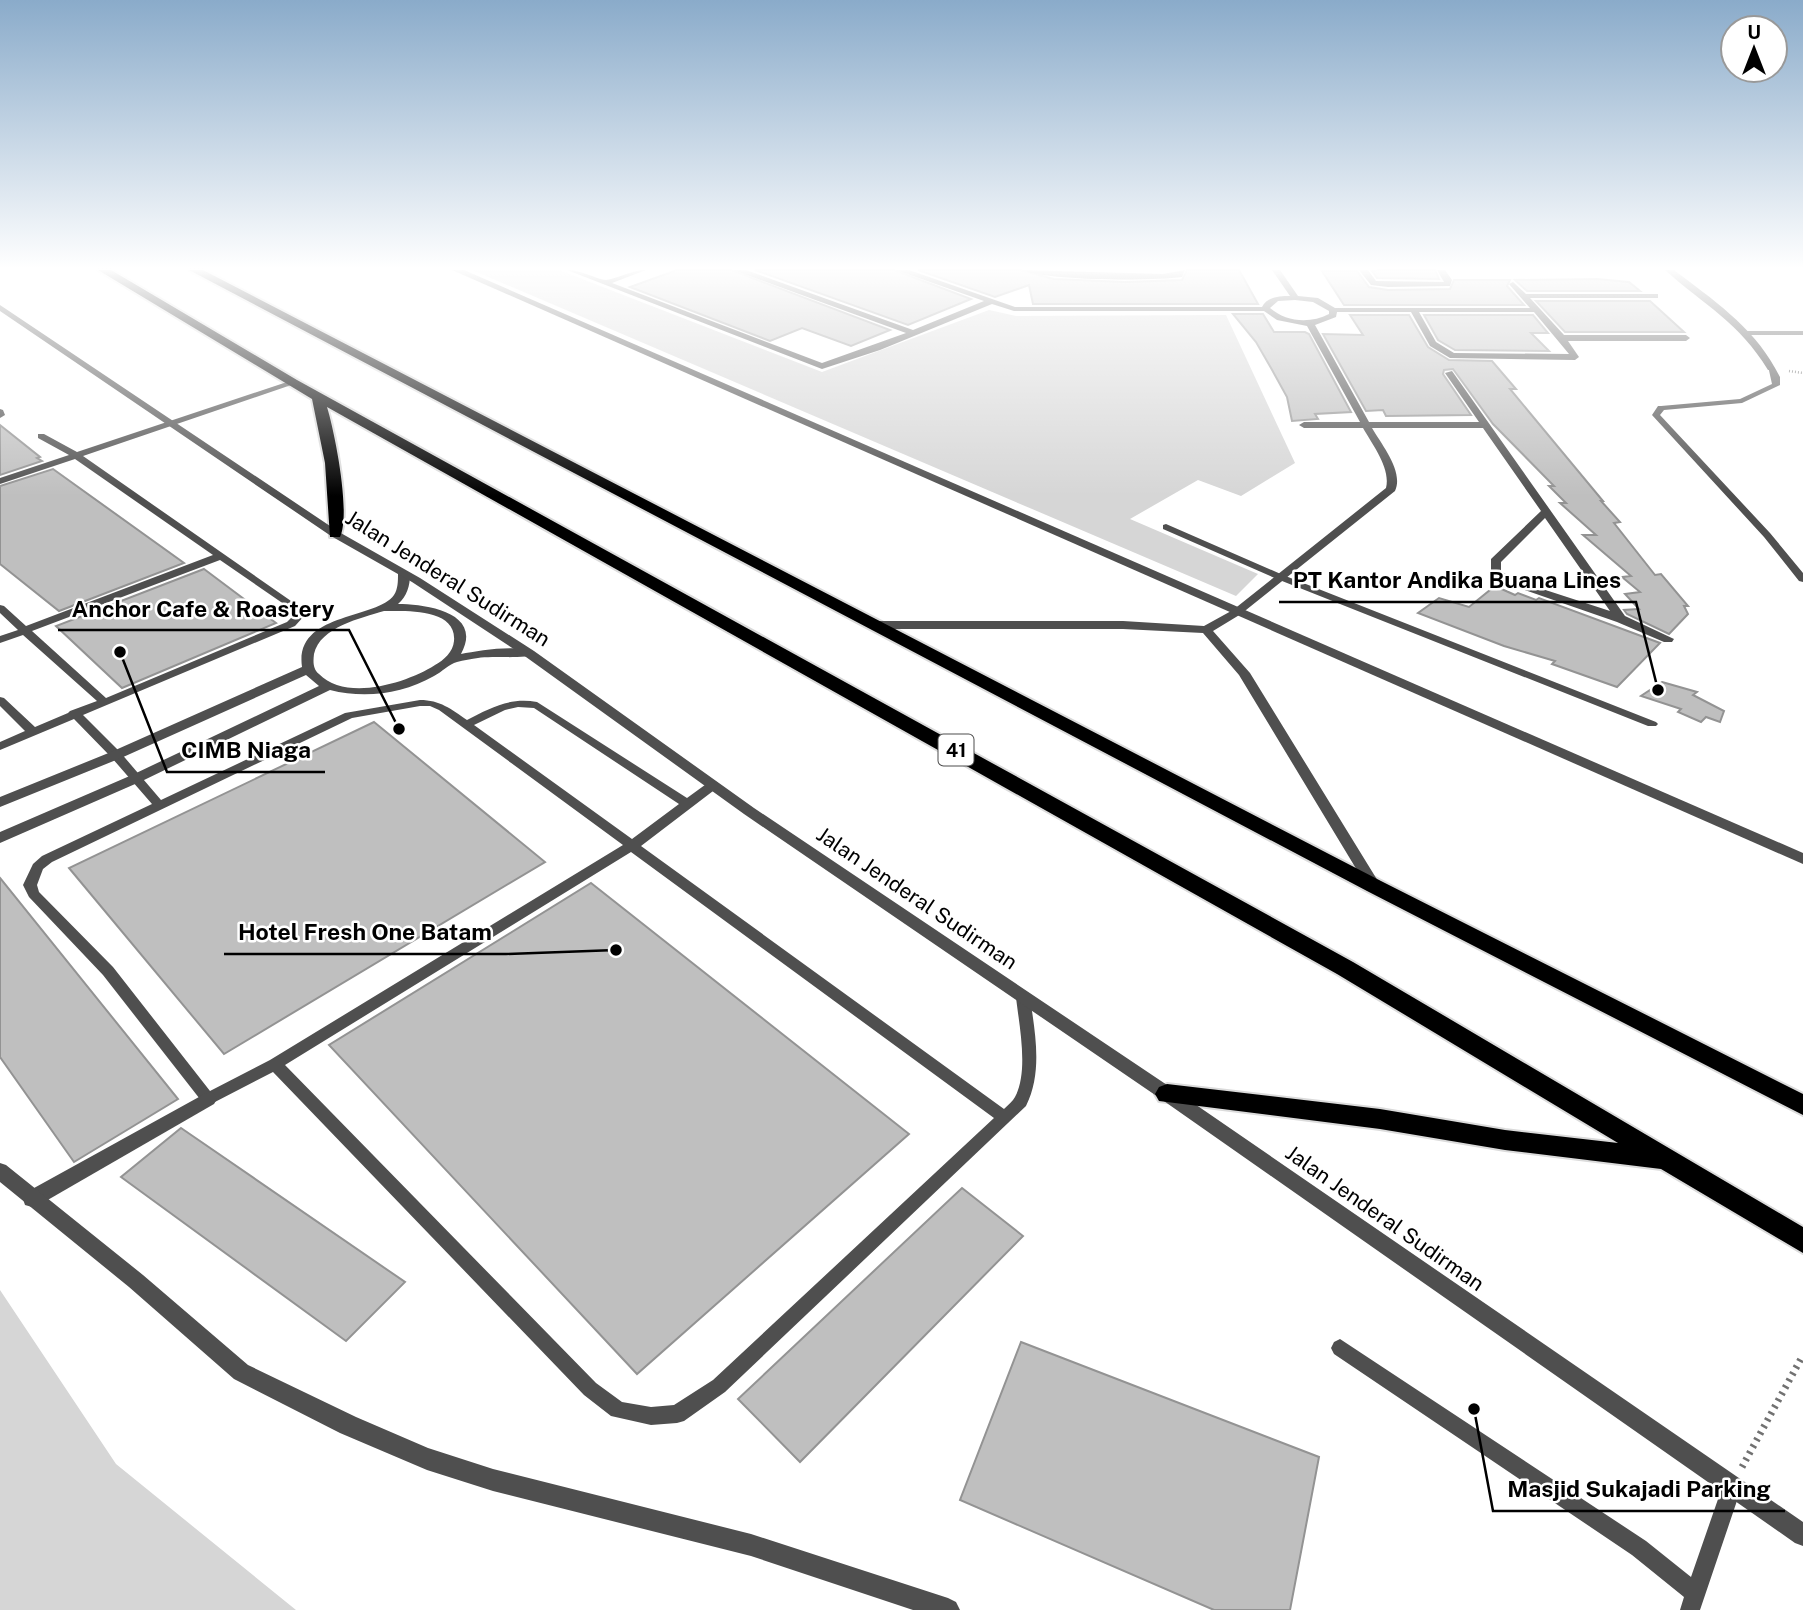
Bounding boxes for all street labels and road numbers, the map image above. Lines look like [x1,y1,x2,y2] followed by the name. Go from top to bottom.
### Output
[341,505,555,651] street label: Jalan Jenderal Sudirman
[939,734,974,765] road number: 41
[812,821,1022,975] street label: Jalan Jenderal Sudirman
[1281,1140,1489,1296] street label: Jalan Jenderal Sudirman

